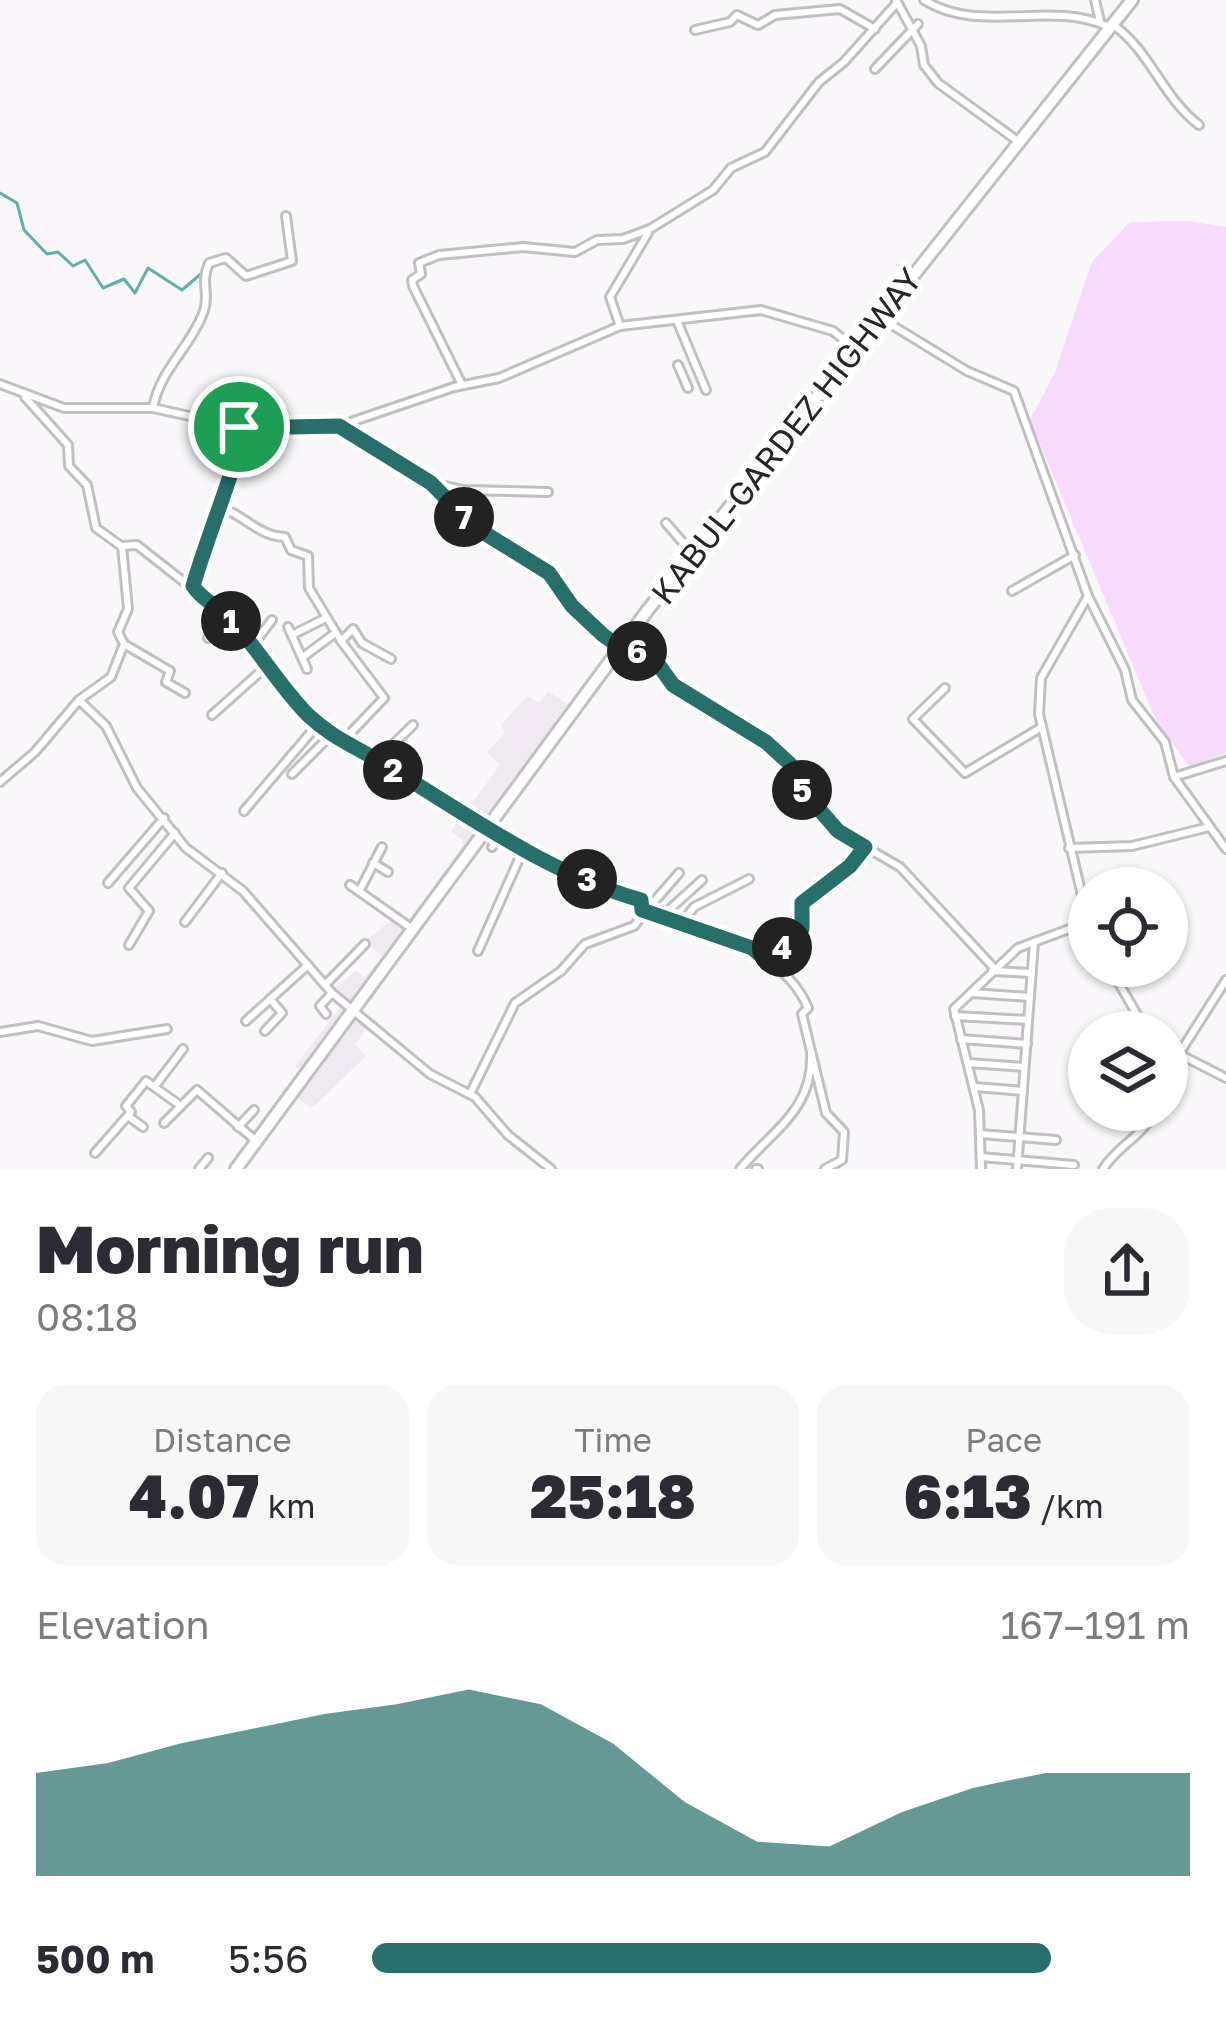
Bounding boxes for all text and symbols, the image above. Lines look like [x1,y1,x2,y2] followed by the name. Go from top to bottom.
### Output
[643,260,929,611] street label: KABUL-GARDEZ HIGHWAY
[188,376,290,478] pin
[206,394,272,460] icon: arrive
[434,487,494,547] pin: 7
[455,497,473,536] text: 7
[201,591,261,651] pin: 1
[223,601,240,640] text: 1
[607,621,667,681] pin: 6
[627,631,647,670] text: 6
[363,740,423,800] pin: 2
[383,750,403,789] text: 2
[772,760,832,820] pin: 5
[792,770,812,809] text: 5
[557,849,617,909] pin: 3
[577,859,597,898] text: 3
[1068,867,1188,1131] map controls
[1068,867,1188,987] button: locate
[752,917,812,977] pin: 4
[772,927,792,966] text: 4
[1068,1011,1188,1131] button: layers
[36,1208,424,1288] text: Morning run
[1064,1208,1190,1334] button: share
[36,1293,138,1340] text: 08:18
[153,1420,292,1459] text: Distance
[574,1420,652,1459] text: Time
[965,1420,1042,1459] text: Pace
[129,1459,259,1531] text: 4.07
[530,1459,696,1531] text: 25:18
[904,1459,1032,1531] text: 6:13
[259,1486,316,1525] text: km
[1032,1486,1104,1525] text: /km
[36,1601,209,1648] text: Elevation
[1000,1601,1190,1648] text: 167–191 m
[36,1935,154,1982] text: 500 m
[228,1935,309,1982] text: 5:56

